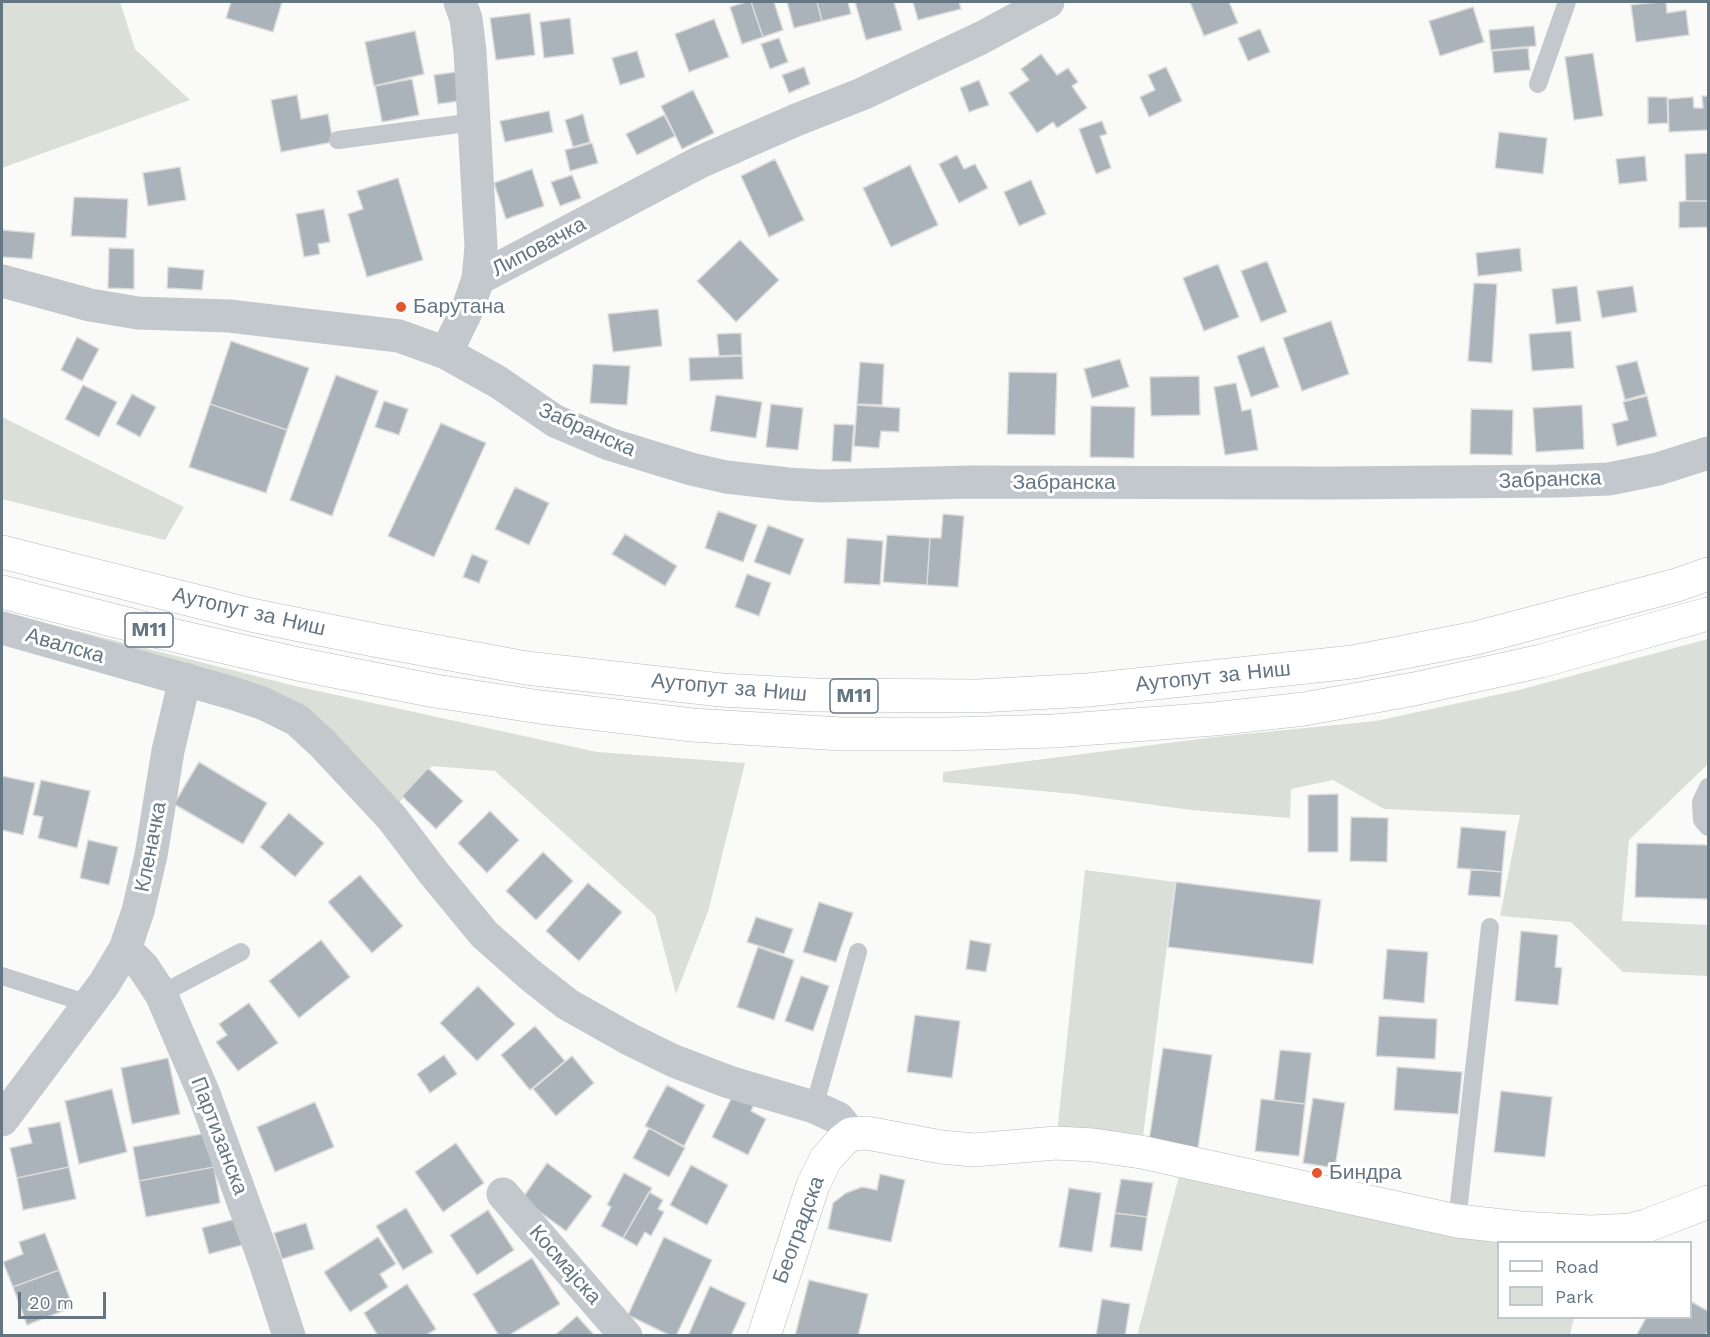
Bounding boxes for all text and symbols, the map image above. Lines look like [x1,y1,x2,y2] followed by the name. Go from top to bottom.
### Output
[488,212,590,282] street label: Липовачка
[413,294,505,320] place label: Барутана
[394,300,408,314] marker: Барутана
[535,398,639,462] street label: Забранска
[1498,466,1602,494] street label: Забранска
[1012,470,1116,496] street label: Забранска
[170,582,328,642] street label: Аутопут за Ниш
[125,613,173,647] road number: M11
[23,623,107,669] street label: Авалска
[1134,656,1292,698] street label: Аутопут за Ниш
[650,669,808,707] street label: Аутопут за Ниш
[830,679,878,713] road number: M11
[130,800,172,894] street label: Кленачка
[185,1074,253,1198] street label: Партизанска
[1329,1160,1402,1186] place label: Биндра
[1310,1166,1324,1180] marker: Биндра
[768,1173,830,1287] street label: Београдска
[524,1220,606,1310] street label: Космајска
[1497,1241,1692,1319] legend
[1555,1256,1599,1277] text: Road
[21,1280,110,1318] scale bar
[1555,1286,1594,1307] text: Park
[29,1292,74,1313] text: 20 m

